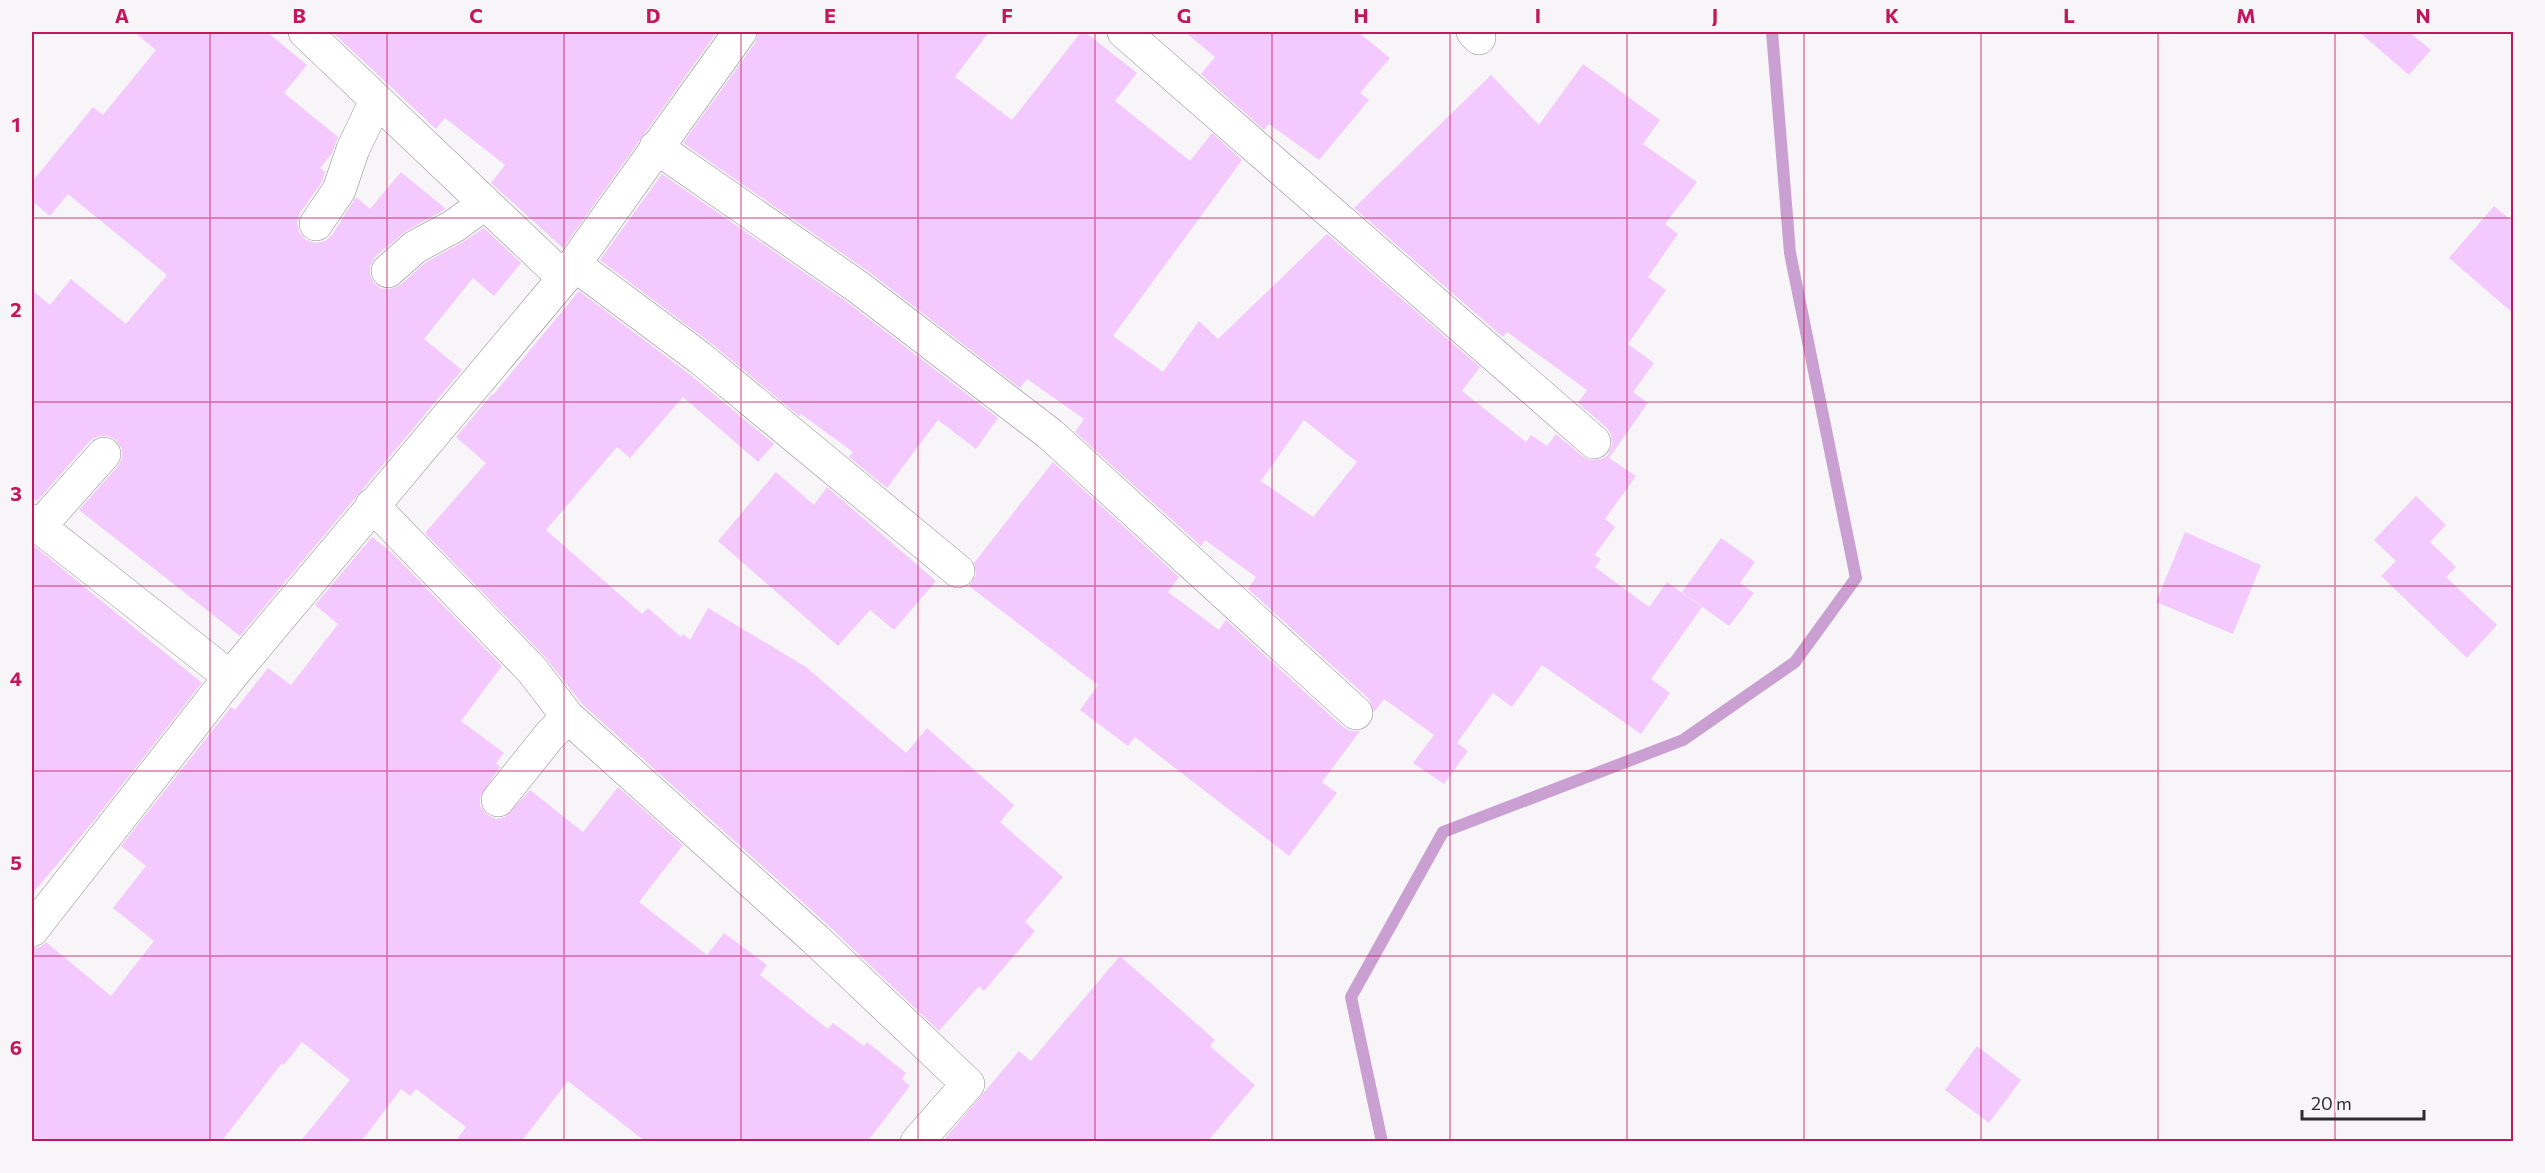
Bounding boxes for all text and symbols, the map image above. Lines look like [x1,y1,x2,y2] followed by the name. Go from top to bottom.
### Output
[115,3,129,27] text: A
[292,3,306,27] text: B
[469,3,483,27] text: C
[646,3,660,27] text: D
[824,3,836,27] text: E
[1001,3,1013,27] text: F
[1177,3,1191,27] text: G
[1354,3,1369,27] text: H
[1535,3,1541,27] text: I
[1712,3,1718,27] text: J
[1885,3,1899,27] text: K
[2063,3,2075,27] text: L
[2236,3,2256,27] text: M
[2416,3,2431,27] text: N
[11,112,21,136] text: 1
[10,297,22,321] text: 2
[10,481,22,505] text: 3
[10,666,22,690] text: 4
[10,850,22,874] text: 5
[10,1035,22,1059] text: 6
[2302,1083,2424,1121] scale bar
[2311,1092,2352,1114] text: 20 m

